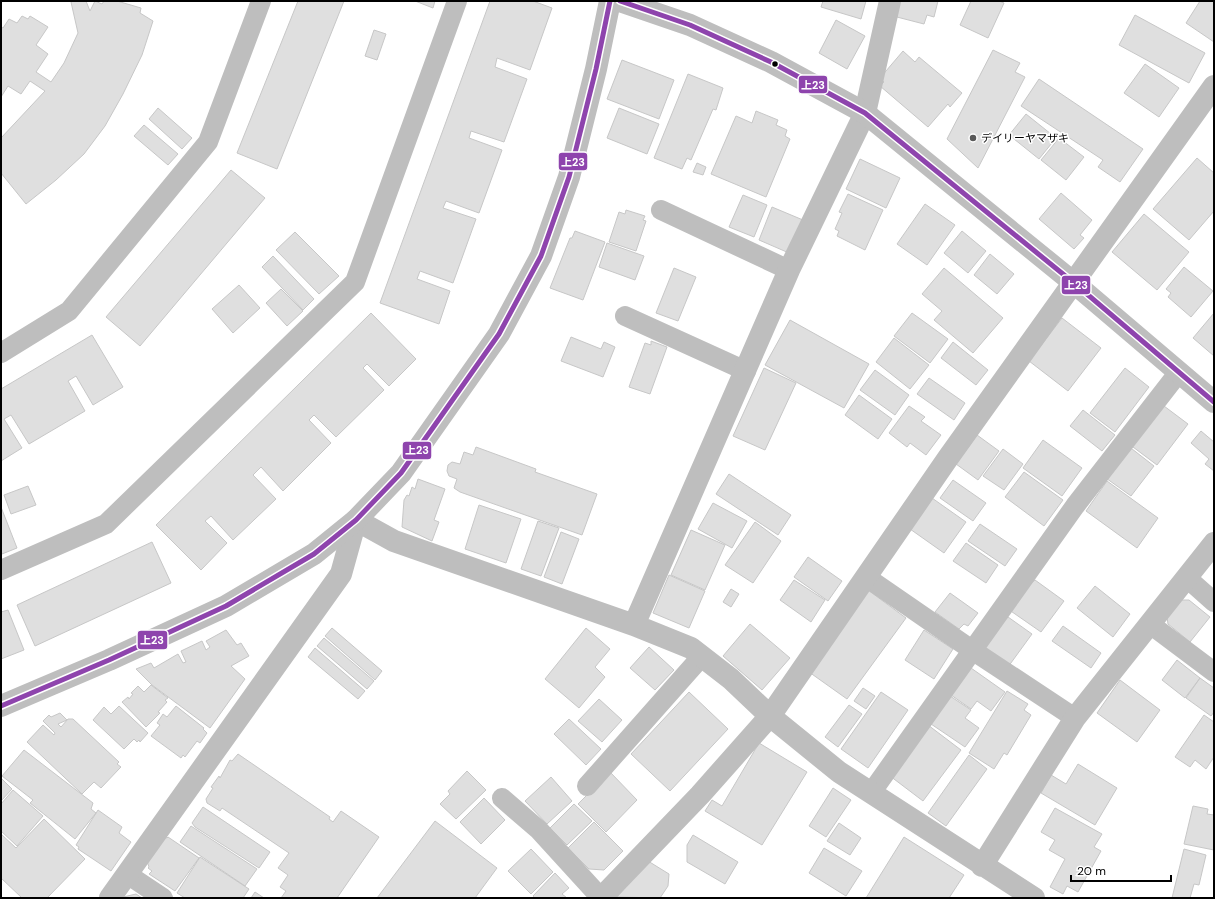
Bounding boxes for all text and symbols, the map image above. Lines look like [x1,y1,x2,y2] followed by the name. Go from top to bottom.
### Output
[770,59,780,69] unlabelled marker
[798,75,828,94] line badge: 上23
[801,78,825,92] text: 上23
[981,131,1069,145] place label: デイリーヤマザキ
[968,133,978,143] marker: デイリーヤマザキ
[558,152,588,171] line badge: 上23
[561,155,585,169] text: 上23
[1061,275,1091,295] line badge: 上23
[1064,278,1088,292] text: 上23
[402,441,432,460] line badge: 上23
[405,443,429,457] text: 上23
[137,630,168,650] line badge: 上23
[140,633,164,647] text: 上23
[1071,857,1171,883] scale bar
[1077,863,1106,879] text: 20 m

